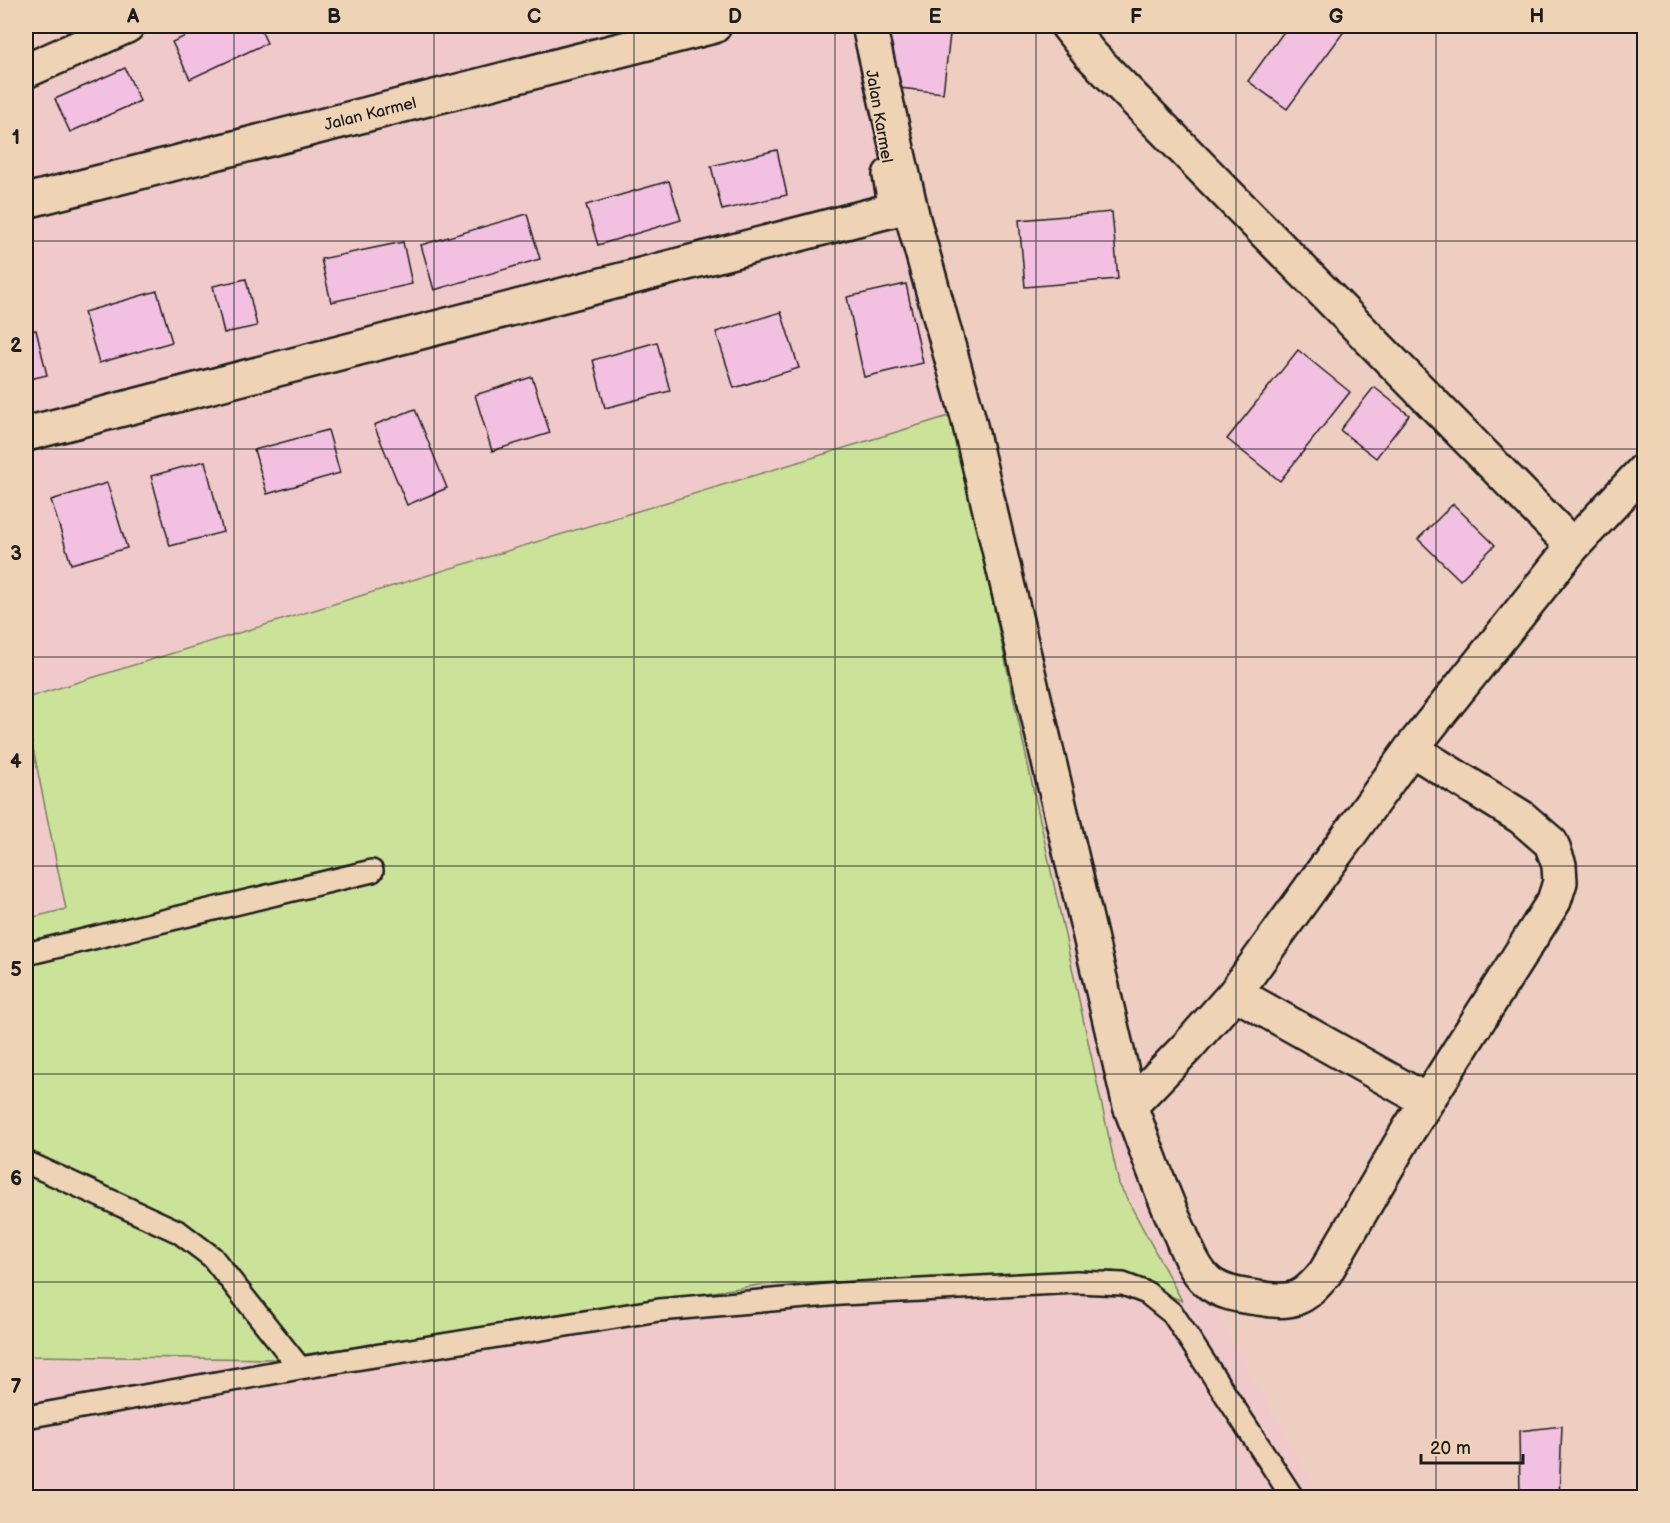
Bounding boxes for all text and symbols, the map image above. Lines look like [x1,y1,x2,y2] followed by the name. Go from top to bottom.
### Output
[126,5,140,29] text: A
[327,5,341,29] text: B
[527,5,541,29] text: C
[728,5,742,29] text: D
[929,5,942,29] text: E
[1130,5,1142,29] text: F
[1329,5,1344,29] text: G
[1530,5,1544,29] text: H
[861,68,896,164] street label: Jalan Karmel
[322,94,418,135] street label: Jalan Karmel
[12,126,20,150] text: 1
[10,334,22,358] text: 2
[10,542,22,566] text: 3
[10,750,22,774] text: 4
[10,958,22,982] text: 5
[10,1167,22,1191] text: 6
[10,1375,22,1399] text: 7
[1421,1427,1523,1465] scale bar
[1430,1438,1471,1459] text: 20 m

